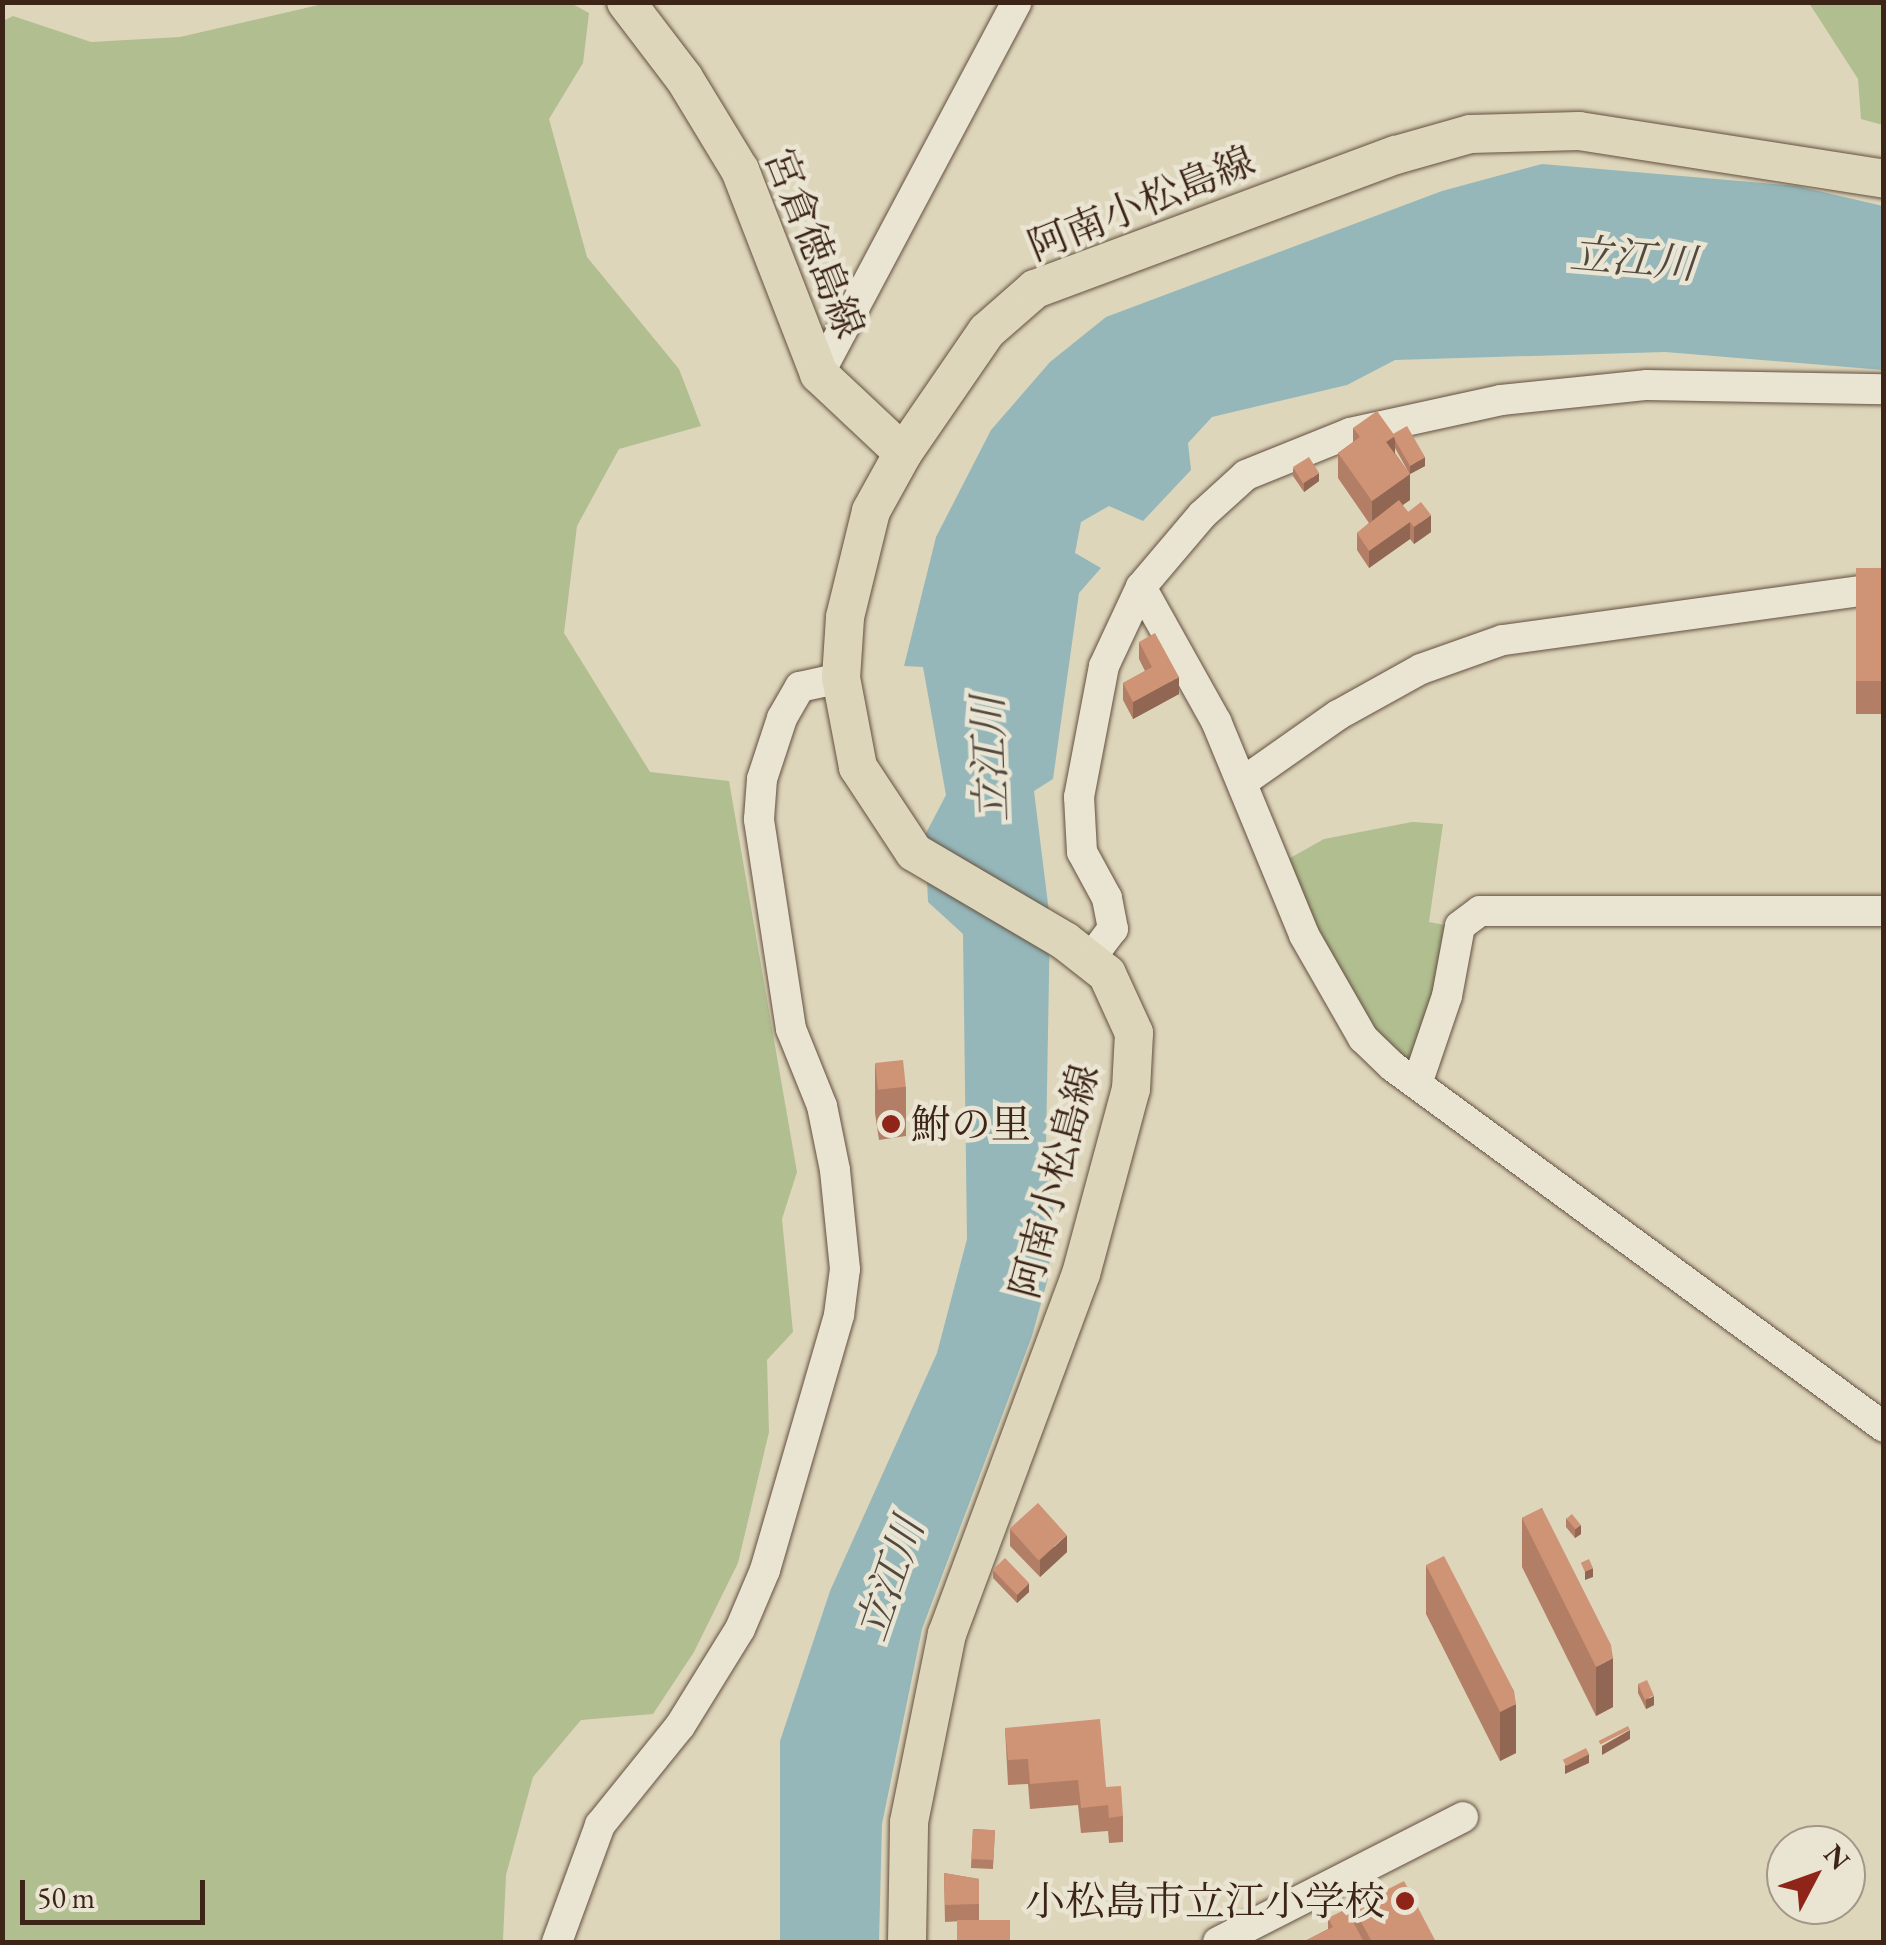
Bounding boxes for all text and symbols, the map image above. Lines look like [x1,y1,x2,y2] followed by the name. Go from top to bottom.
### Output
[1021,136,1261,270] street label: 阿南小松島線
[755,141,875,345] street label: 宮倉徳島線
[1568,228,1698,290] water label: 立江川
[963,695,1017,823] water label: 立江川
[1000,1059,1108,1303] street label: 阿南小松島線
[911,1100,1031,1148] place label: 鮒の里
[880,1113,902,1135] marker: 鮒の里
[846,1511,934,1647] water label: 立江川
[1766,1825,1866,1925] north arrow
[1816,1836,1858,1877] text: N
[25,1860,210,1922] scale bar
[1025,1877,1385,1925] place label: 小松島市立江小学校
[37,1878,95,1917] text: 50 m
[1394,1890,1416,1912] marker: 小松島市立江小学校

